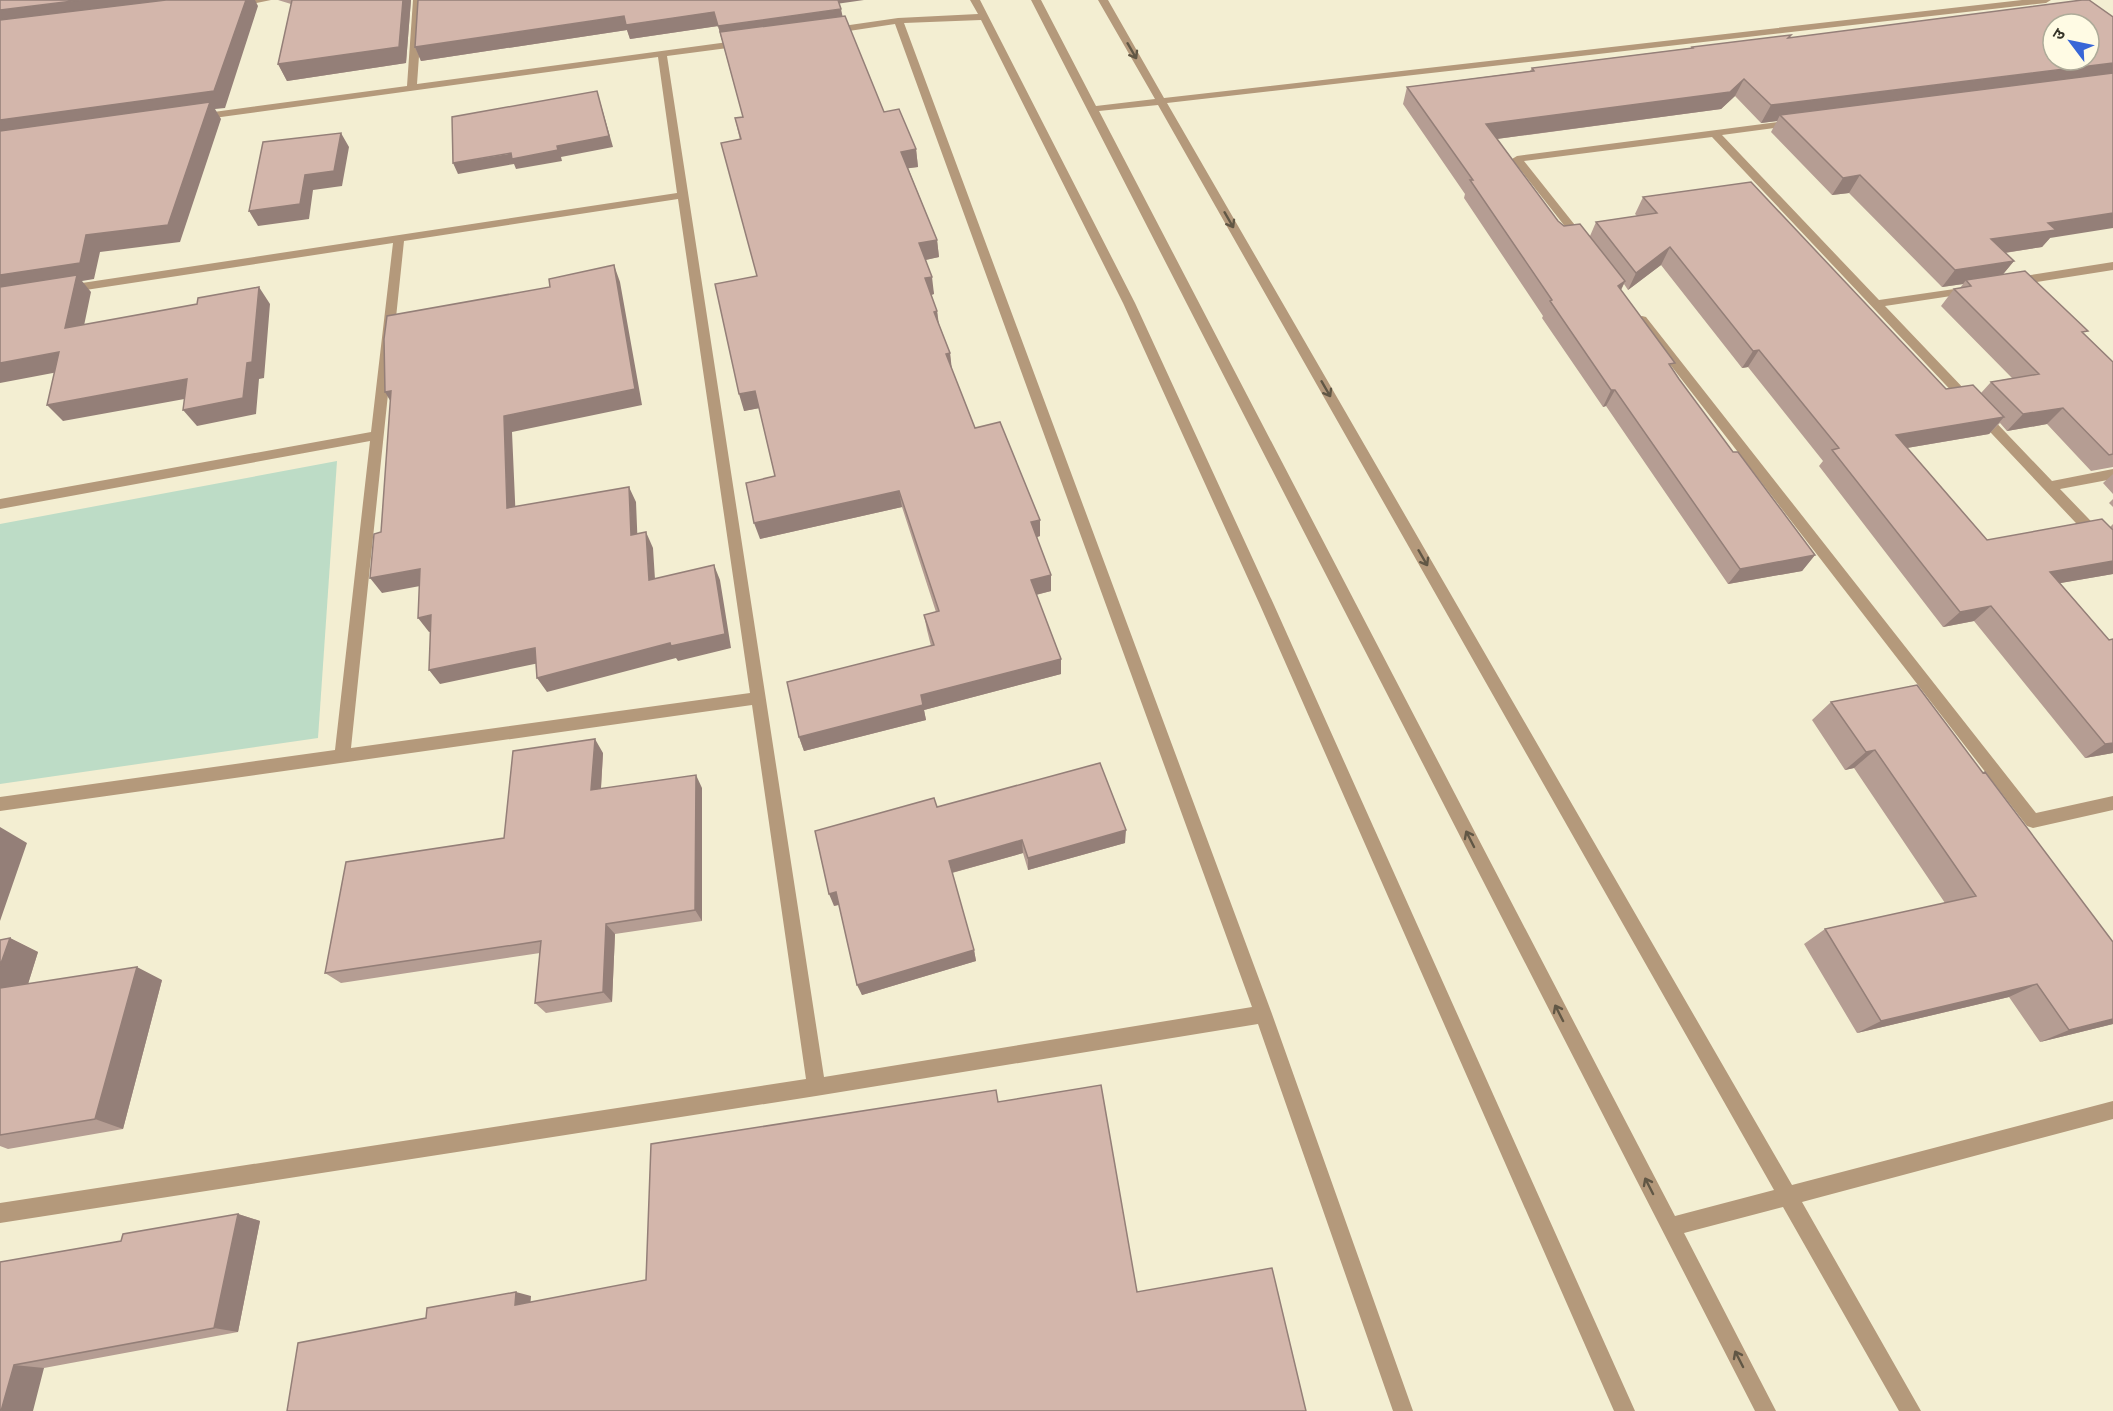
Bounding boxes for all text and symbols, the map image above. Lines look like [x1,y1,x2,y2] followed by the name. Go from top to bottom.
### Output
[2041,12,2101,72] north arrow
[2046,24,2070,44] text: उ
[1127,41,1138,59] one-way arrow
[1223,211,1235,228] one-way arrow
[1320,380,1332,397] one-way arrow
[1417,549,1429,566] one-way arrow
[1464,831,1475,849] one-way arrow
[1553,1004,1564,1022] one-way arrow
[1643,1178,1655,1195] one-way arrow
[1732,1350,1744,1368] one-way arrow

